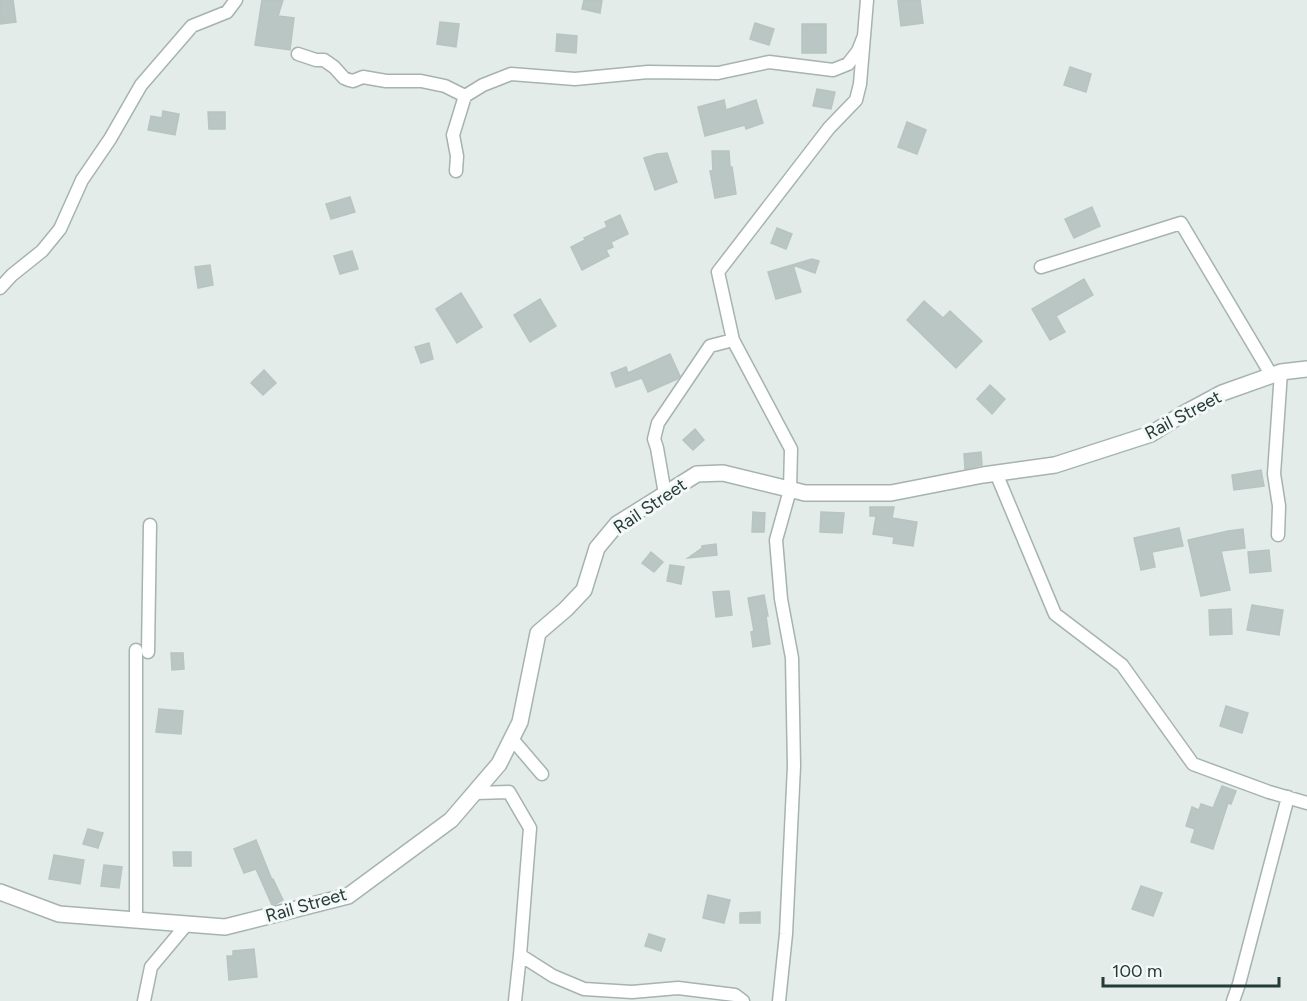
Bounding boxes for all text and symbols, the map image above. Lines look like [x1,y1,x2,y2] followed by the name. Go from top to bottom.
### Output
[1141,386,1225,444] street label: Rail Street
[609,473,691,538] street label: Rail Street
[263,883,349,927] street label: Rail Street
[1103,950,1278,988] scale bar
[1112,960,1162,982] text: 100 m

